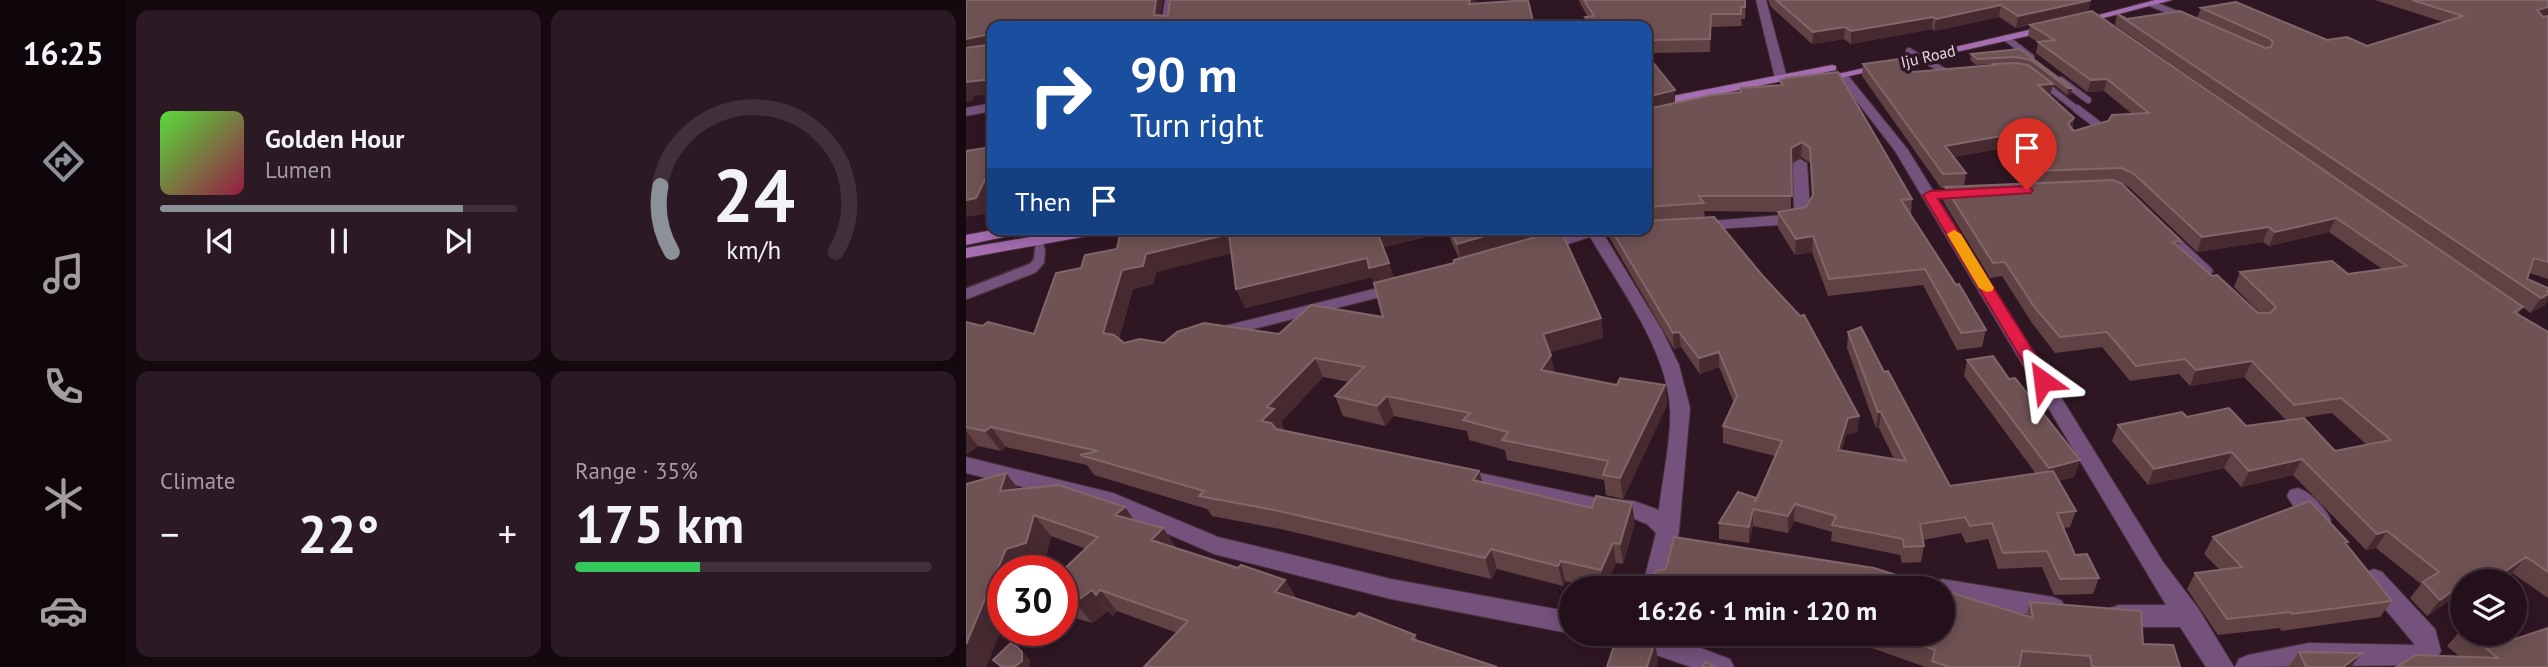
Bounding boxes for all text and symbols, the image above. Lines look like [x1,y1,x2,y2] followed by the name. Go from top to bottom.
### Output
[22,32,104,74] text: 16:25
[1899,40,1957,72] street label: Iju Road
[1130,42,1237,106] text: 90 m
[1015,49,1106,140] icon: right
[1130,104,1264,146] text: Turn right
[1997,118,2057,190] pin
[265,122,404,155] text: Golden Hour
[2008,129,2046,167] icon: arrive
[39,137,88,186] icon: directions
[712,148,795,242] text: 24
[265,155,332,184] text: Lumen
[1085,182,1123,220] icon: arrive
[1015,185,1071,218] text: Then
[201,222,239,260] icon: previous
[320,222,358,260] icon: pause
[439,222,477,260] icon: next
[726,234,781,266] text: km/h
[39,249,88,298] icon: music
[2006,344,2080,418] position arrow
[39,362,88,411] icon: phone
[575,456,698,485] text: Range · 35%
[160,466,235,495] text: Climate
[39,474,88,523] icon: climate
[575,490,744,557] text: 175 km
[298,500,379,567] text: 22°
[160,509,179,558] text: −
[498,509,517,558] text: +
[987,555,1078,646] speed limit sign: 30
[2450,569,2527,646] map controls
[2450,569,2527,646] button: layers
[39,586,88,635] icon: car
[1637,594,1877,627] text: 16:26 · 1 min · 120 m

